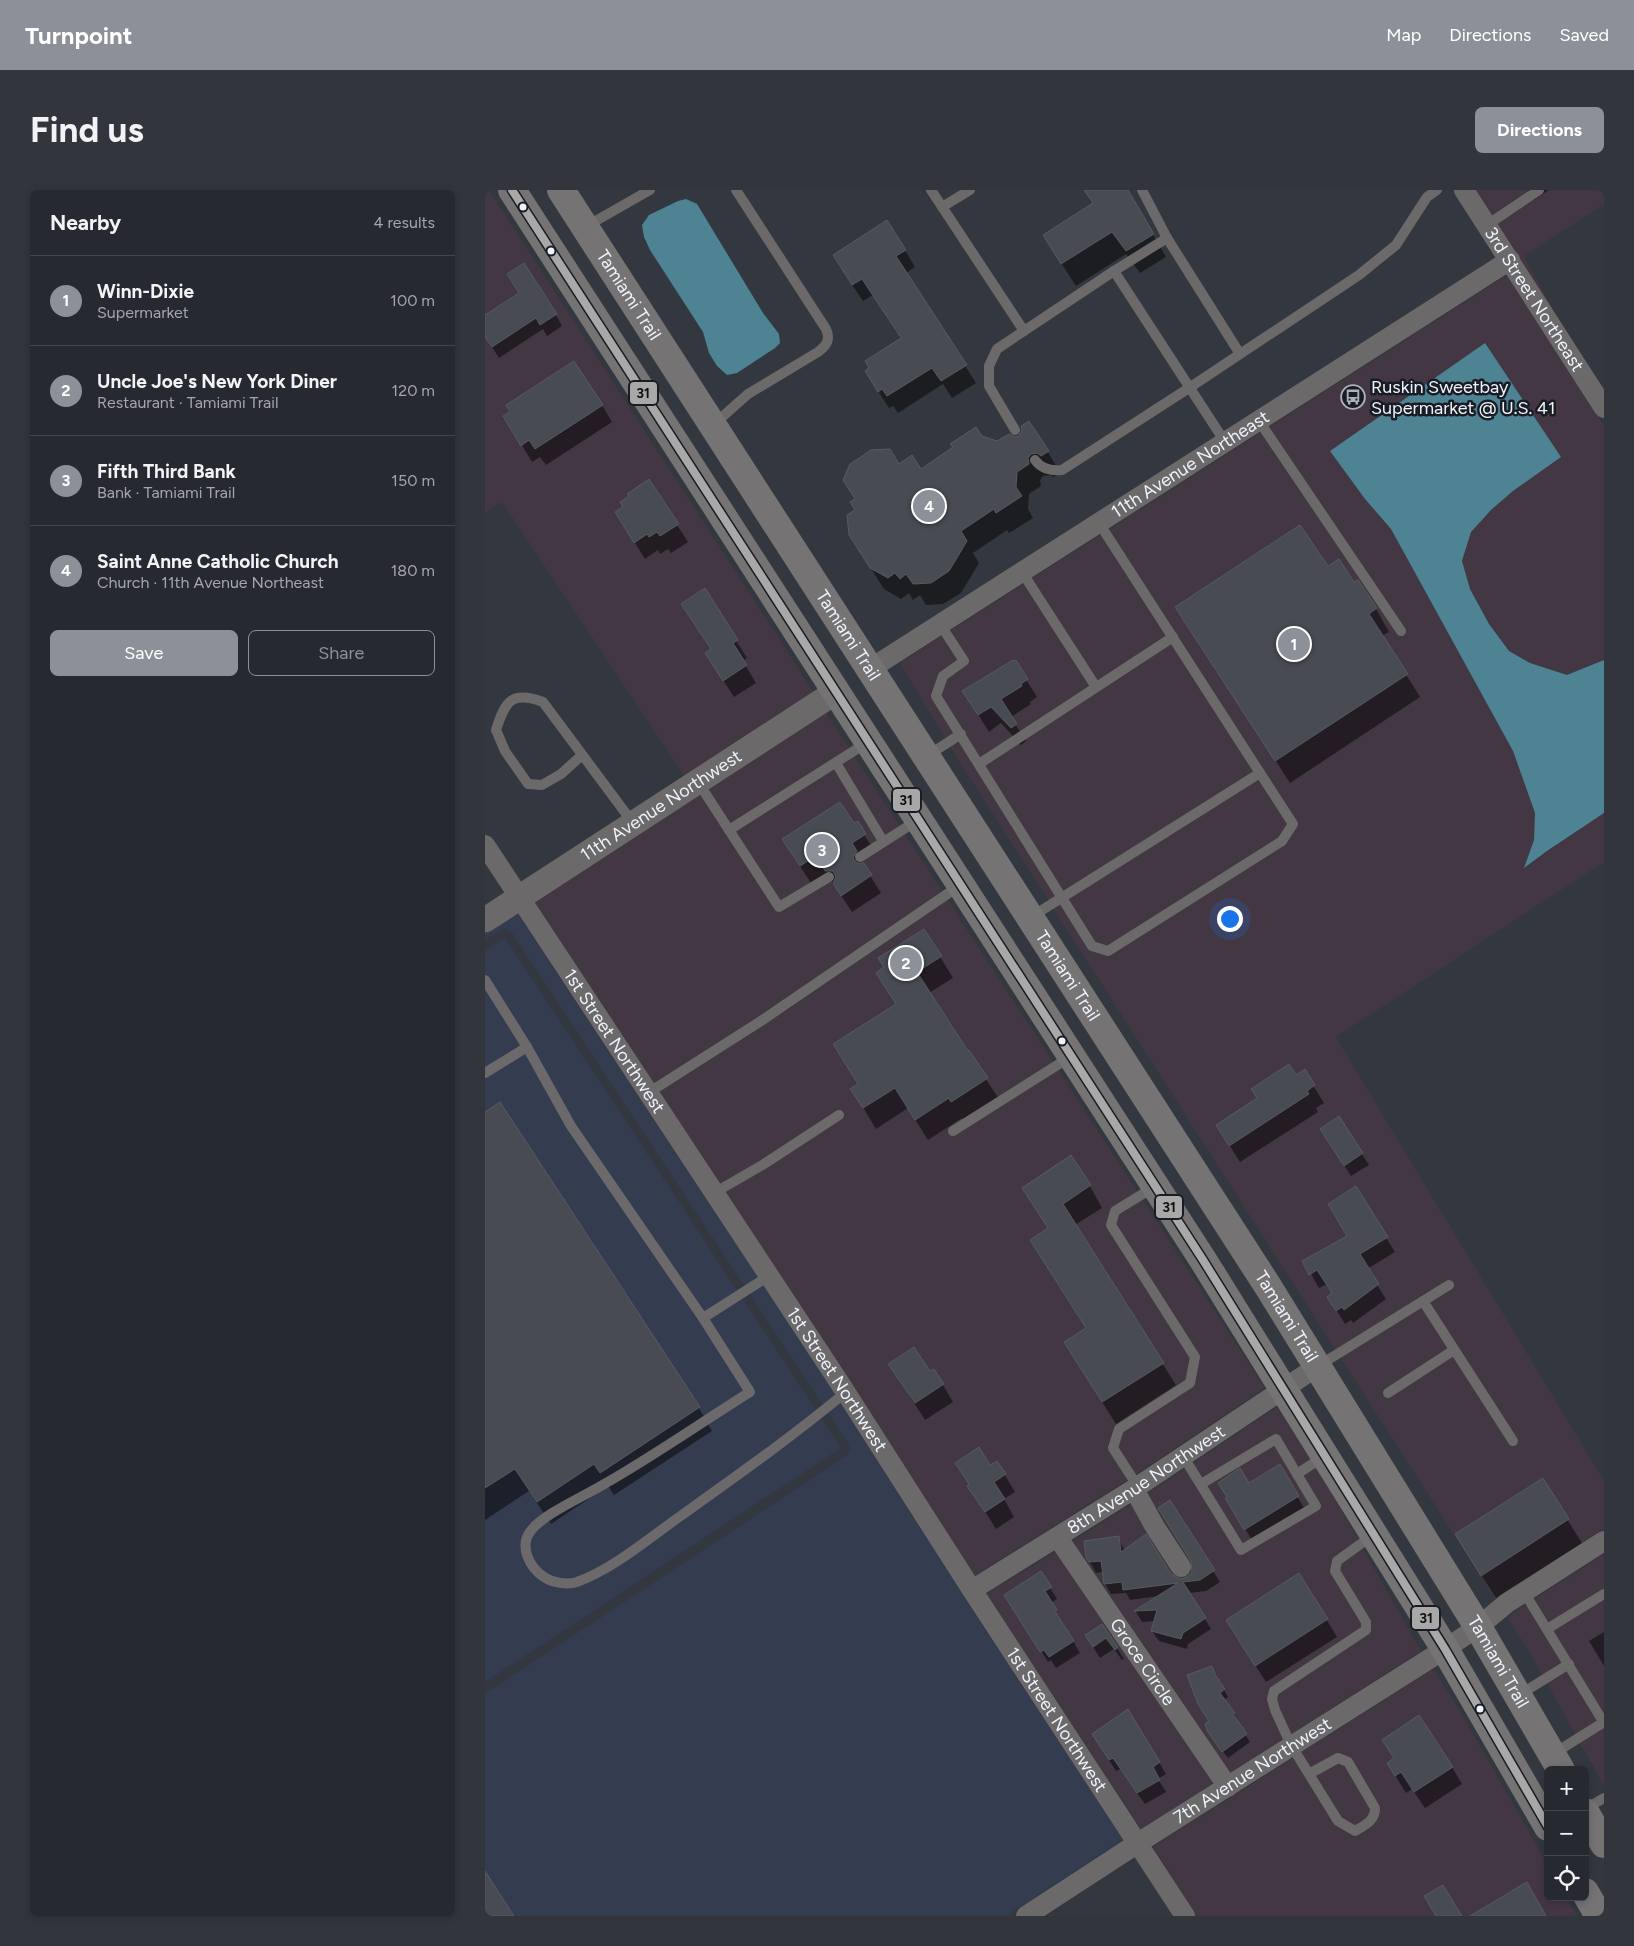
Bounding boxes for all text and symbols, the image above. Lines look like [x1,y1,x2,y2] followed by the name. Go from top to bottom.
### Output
[25,21,132,50] text: Turnpoint
[1386,24,1421,46] text: Map
[1449,24,1531,46] text: Directions
[1559,24,1609,46] text: Saved
[1475,107,1604,153] button: Directions
[30,109,144,151] text: Find us
[518,202,528,212] unlabelled marker
[50,210,121,235] text: Nearby
[374,213,435,232] text: 4 results
[1480,223,1589,376] street label: 3rd Street Northeast
[546,246,556,256] unlabelled marker
[592,246,666,344] street label: Tamiami Trail
[97,280,194,303] text: Winn-Dixie
[63,291,69,310] text: 1
[390,291,435,310] text: 100 m
[97,303,189,322] text: Supermarket
[97,370,337,393] text: Uncle Joe's New York Diner
[1371,376,1555,419] place label: Ruskin Sweetbay Supermarket @ U.S. 41
[61,381,71,400] text: 2
[392,381,435,400] text: 120 m
[629,381,658,405] line badge: 31
[1340,384,1366,410] bus stop icon: Ruskin Sweetbay Supermarket @ U.S. 41
[636,385,650,402] text: 31
[97,393,278,412] text: Restaurant · Tamiami Trail
[1107,406,1273,523] street label: 11th Avenue Northeast
[97,460,236,483] text: Fifth Third Bank
[62,471,70,490] text: 3
[391,471,435,490] text: 150 m
[97,483,235,502] text: Bank · Tamiami Trail
[913,487,945,525] pin: 4
[97,550,339,573] text: Saint Anne Catholic Church
[61,561,71,580] text: 4
[391,561,435,580] text: 180 m
[97,573,324,592] text: Church · 11th Avenue Northeast
[811,586,885,685] street label: Tamiami Trail
[1278,625,1310,663] pin: 1
[50,630,238,676] button: Save
[248,630,435,676] button: Share
[576,745,746,866] street label: 11th Avenue Northwest
[892,788,921,812] line badge: 31
[899,792,913,809] text: 31
[806,831,838,869] pin: 3
[1217,906,1243,932] your location
[1030,926,1105,1025] street label: Tamiami Trail
[890,944,922,982] pin: 2
[559,965,670,1118] street label: 1st Street Northwest
[1057,1036,1067,1046] unlabelled marker
[1155,1195,1183,1219] line badge: 31
[1162,1199,1176,1216] text: 31
[1250,1267,1323,1366] street label: Tamiami Trail
[782,1303,892,1456] street label: 1st Street Northwest
[1063,1420,1229,1539] street label: 8th Avenue Northwest
[1411,1606,1440,1630] line badge: 31
[1419,1610,1433,1627] text: 31
[1463,1612,1534,1712] street label: Tamiami Trail
[1105,1614,1180,1710] street label: Groce Circle
[1002,1643,1112,1796] street label: 1st Street Northwest
[1475,1704,1485,1714] unlabelled marker
[1169,1713,1336,1829] street label: 7th Avenue Northwest
[1544,1766,1589,1901] map controls
[1544,1766,1589,1811] button: +
[1544,1811,1589,1856] button: −
[1544,1856,1589,1901] button: locate

